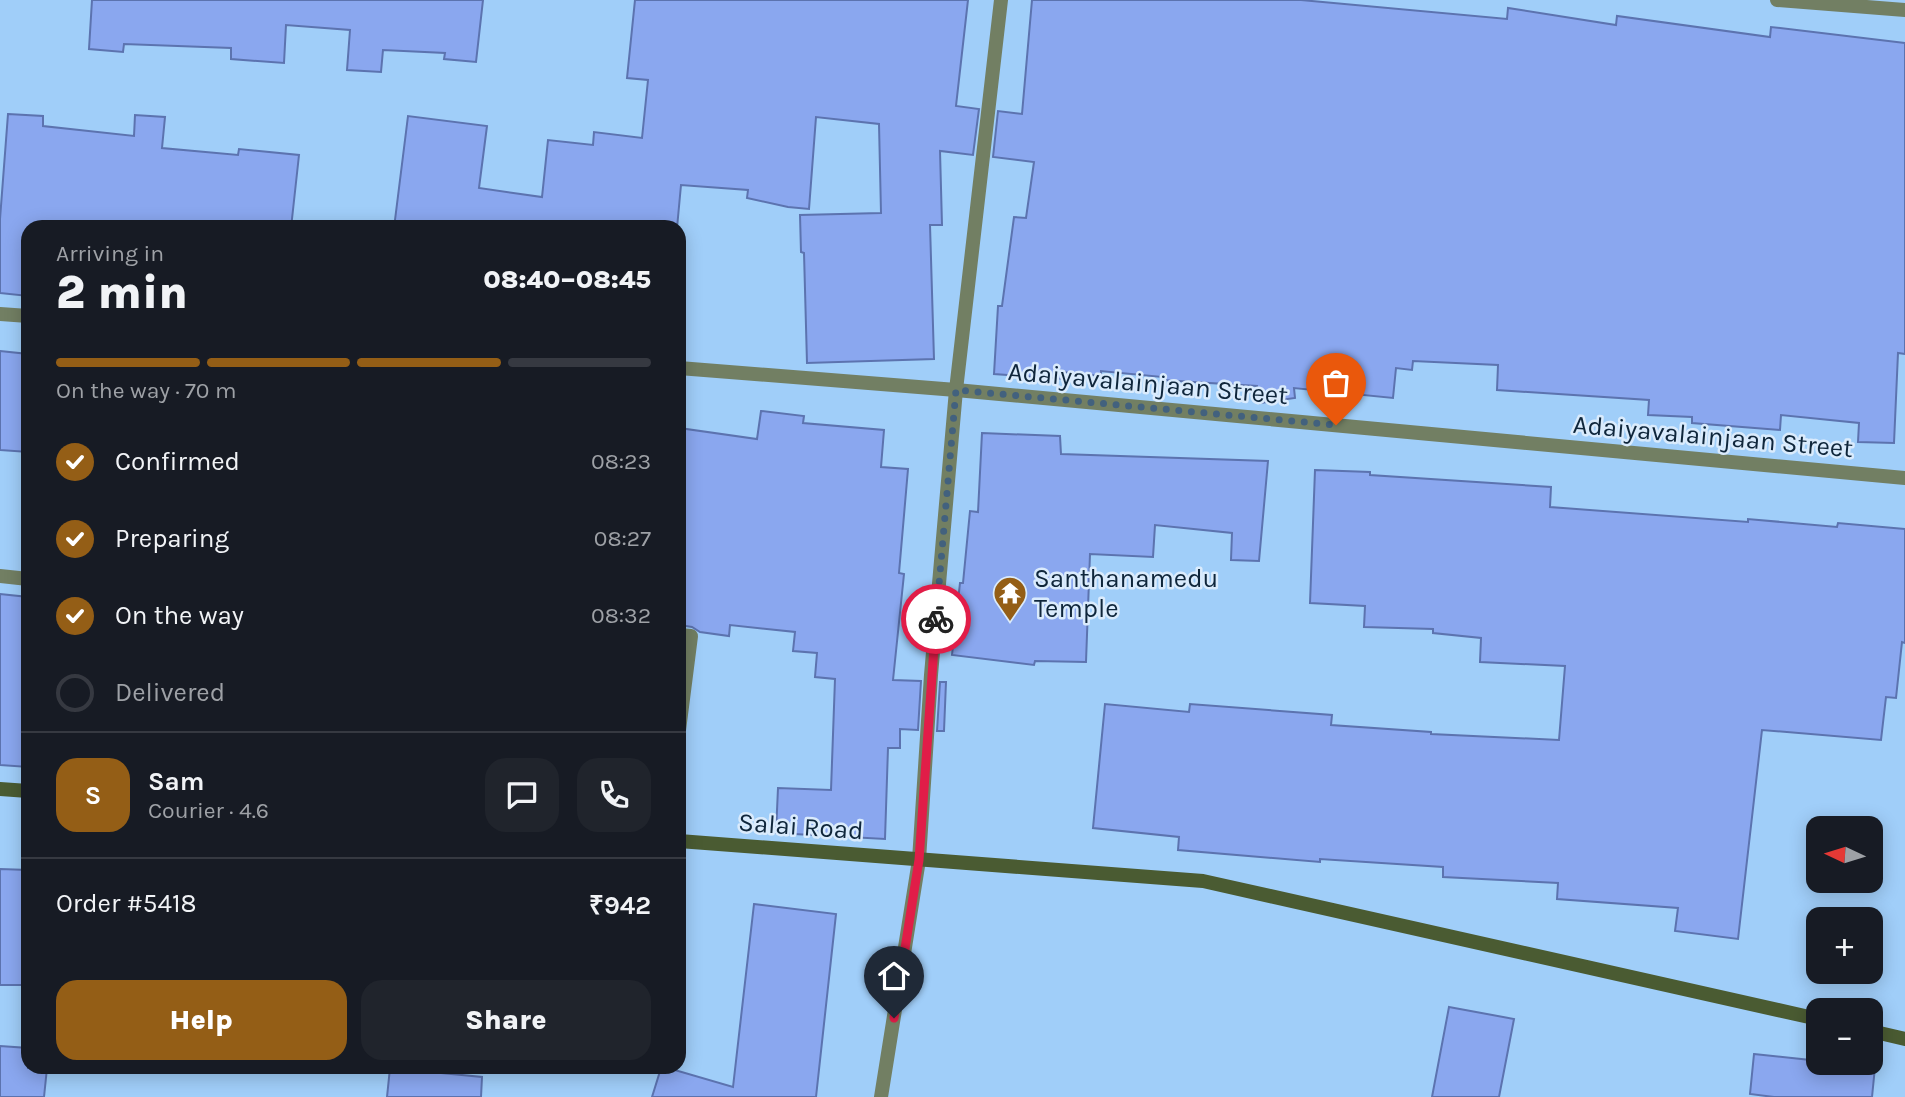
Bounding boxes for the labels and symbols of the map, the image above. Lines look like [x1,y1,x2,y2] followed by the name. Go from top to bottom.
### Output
[1306,353,1366,425] pin
[1007,356,1290,411] street label: Adaiyavalainjaan Street
[1572,409,1855,464] street label: Adaiyavalainjaan Street
[1034,563,1218,624] place label: Santhanamedu Temple
[991,574,1029,623] temple icon: Santhanamedu Temple
[901,584,971,654] courier
[737,807,865,846] street label: Salai Road
[1806,816,1883,892] north arrow
[864,946,924,1018] pin

